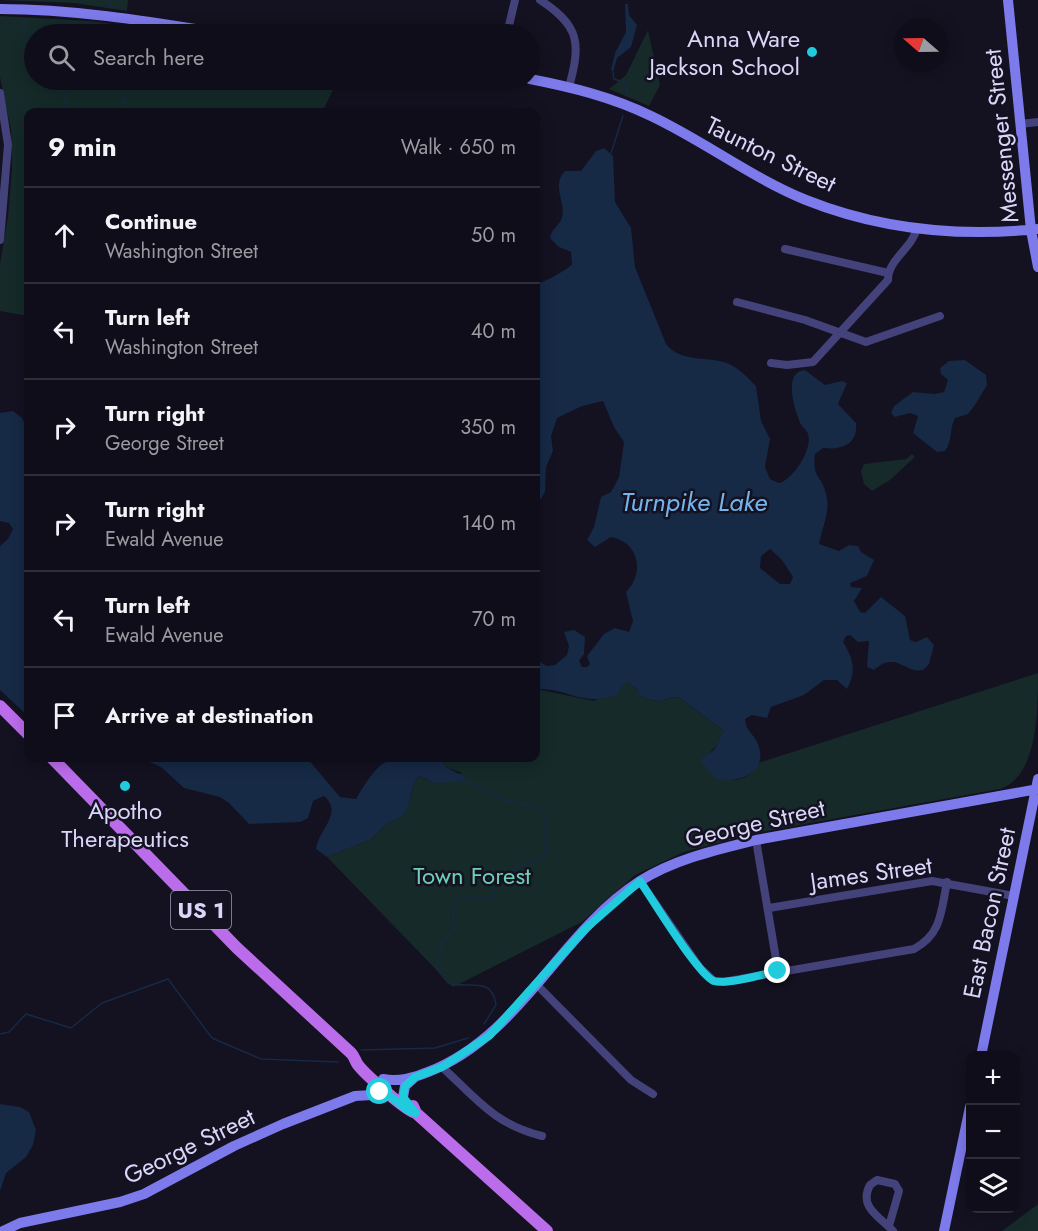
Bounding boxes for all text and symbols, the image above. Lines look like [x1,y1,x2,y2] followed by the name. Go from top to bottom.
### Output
[894,18,948,72] north arrow
[646,21,800,84] place label: Anna Ware Jackson School
[24,24,540,90] search box
[45,41,78,74] icon: search
[93,41,204,73] text: Search here
[805,45,819,59] marker: Anna Ware Jackson School
[974,47,1028,225] street label: Messenger Street
[700,107,842,201] street label: Taunton Street
[48,128,117,166] text: 9 min
[401,133,516,162] text: Walk · 650 m
[105,205,197,237] text: Continue
[48,219,81,252] icon: ahead
[471,221,516,250] text: 50 m
[105,237,258,266] text: Washington Street
[105,301,190,333] text: Turn left
[48,315,81,348] icon: left
[471,317,516,346] text: 40 m
[105,333,258,362] text: Washington Street
[105,397,205,429] text: Turn right
[48,411,81,444] icon: right
[460,413,516,442] text: 350 m
[105,429,224,458] text: George Street
[621,483,767,521] water label: Turnpike Lake
[105,493,205,525] text: Turn right
[48,507,81,540] icon: right
[462,509,516,538] text: 140 m
[105,525,224,554] text: Ewald Avenue
[105,589,190,621] text: Turn left
[48,603,81,636] icon: left
[472,605,516,634] text: 70 m
[105,621,224,650] text: Ewald Avenue
[48,699,81,732] icon: arrive
[105,699,314,731] text: Arrive at destination
[118,779,132,793] marker: Apotho Therapeutics
[682,790,829,856] street label: George Street
[61,793,189,856] place label: Apotho Therapeutics
[954,824,1024,1002] street label: East Bacon Street
[805,847,934,899] street label: James Street
[413,858,531,893] park label: Town Forest
[171,891,231,929] road number: US 1
[764,957,790,983] route end
[966,1051,1020,1213] map controls
[966,1051,1020,1105] button: +
[366,1078,392,1104] route start
[117,1099,261,1193] street label: George Street
[966,1105,1020,1159] button: −
[966,1159,1020,1213] button: layers

